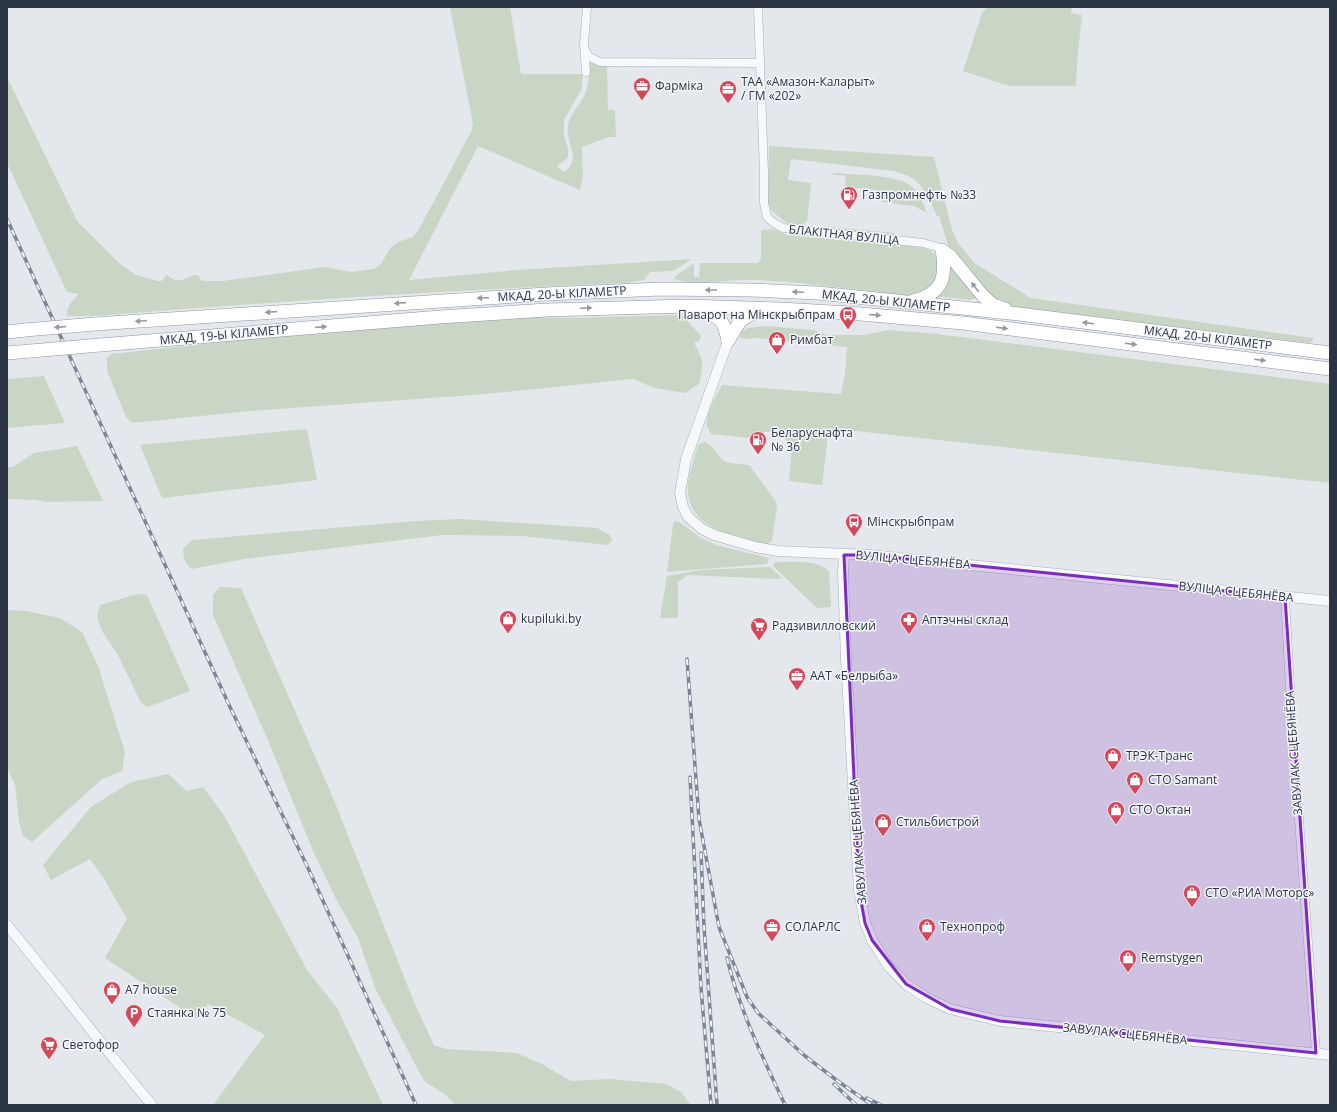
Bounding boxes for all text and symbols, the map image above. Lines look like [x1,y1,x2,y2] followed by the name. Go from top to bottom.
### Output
[741,73,875,104] place label: ТАА «Амазон-Каларыт» / ГМ «202»
[632,76,652,101] office icon: Фарміка
[655,77,703,94] place label: Фарміка
[718,79,738,104] office icon: ТАА «Амазон-Каларыт» / ГМ «202»
[839,185,859,210] fuel station icon: Газпромнефть №33
[862,186,976,203] place label: Газпромнефть №33
[788,220,901,249] street label: БЛАКІТНАЯ ВУЛІЦА
[497,282,627,305] street label: МКАД, 20-Ы КІЛАМЕТР
[971,282,980,293] one-way arrow
[821,285,951,316] street label: МКАД, 20-Ы КІЛАМЕТР
[704,287,717,293] one-way arrow
[792,289,804,296] one-way arrow
[476,295,489,301] one-way arrow
[394,300,407,307] one-way arrow
[580,305,592,312] one-way arrow
[838,305,858,330] bus stop icon: Паварот на Мінскрыбпрам
[678,306,835,323] place label: Паварот на Мінскрыбпрам
[265,309,277,316] one-way arrow
[869,312,881,318] one-way arrow
[135,318,147,325] one-way arrow
[1082,319,1095,326] one-way arrow
[159,320,289,349] street label: МКАД, 19-Ы КІЛАМЕТР
[1143,321,1273,354] street label: МКАД, 20-Ы КІЛАМЕТР
[54,324,66,331] one-way arrow
[315,324,327,330] one-way arrow
[996,325,1008,331] one-way arrow
[767,330,787,355] shop icon: Римбат
[790,331,833,348] place label: Римбат
[1125,341,1137,347] one-way arrow
[1254,357,1266,363] one-way arrow
[771,424,853,455] place label: Беларуснафта № 36
[748,430,768,455] fuel station icon: Беларуснафта № 36
[844,512,864,537] bus stop icon: Мінскрыбпрам
[867,513,954,530] place label: Мінскрыбпрам
[855,546,972,573] street label: ВУЛІЦА СЦЕБЯНЁВА
[1178,577,1295,606] street label: ВУЛІЦА СЦЕБЯНЁВА
[498,609,518,634] shop icon: kupiluki.by
[521,610,582,627] place label: kupiluki.by
[899,610,919,635] pharmacy icon: Аптэчны склад
[922,611,1008,628] place label: Аптэчны склад
[749,616,769,641] supermarket icon: Радзивилловский
[772,617,876,634] place label: Радзивилловский
[787,666,807,691] office icon: ААТ «Белрыба»
[810,667,898,684] place label: ААТ «Белрыба»
[1281,690,1306,816] street label: ЗАВУЛАК СЦЕБЯНЁВА
[1103,746,1123,771] shop icon: ТРЭК-Транс
[1126,747,1193,764] place label: ТРЭК-Транс
[1125,770,1145,795] shop icon: СТО Samant
[1148,771,1217,788] place label: СТО Samant
[845,779,870,905] street label: ЗАВУЛАК СЦЕБЯНЁВА
[1106,800,1126,825] shop icon: СТО Октан
[1129,801,1191,818] place label: СТО Октан
[873,812,893,837] shop icon: Стильбистрой
[896,813,979,830] place label: Стильбистрой
[1182,883,1202,908] shop icon: СТО «РИА Моторс»
[1205,884,1315,901] place label: СТО «РИА Моторс»
[762,917,782,942] office icon: СОЛАРЛС
[917,917,937,942] shop icon: Технопроф
[785,918,842,935] place label: СОЛАРЛС
[940,918,1005,935] place label: Технопроф
[1118,948,1138,973] shop icon: Remstygen
[1141,949,1203,966] place label: Remstygen
[102,980,122,1005] shop icon: A7 house
[125,981,177,998] place label: A7 house
[124,1003,144,1028] parking icon: Стаянка № 75
[147,1004,226,1021] place label: Стаянка № 75
[1062,1019,1189,1049] street label: ЗАВУЛАК СЦЕБЯНЁВА
[39,1035,59,1060] supermarket icon: Светофор
[62,1036,119,1053] place label: Светофор

